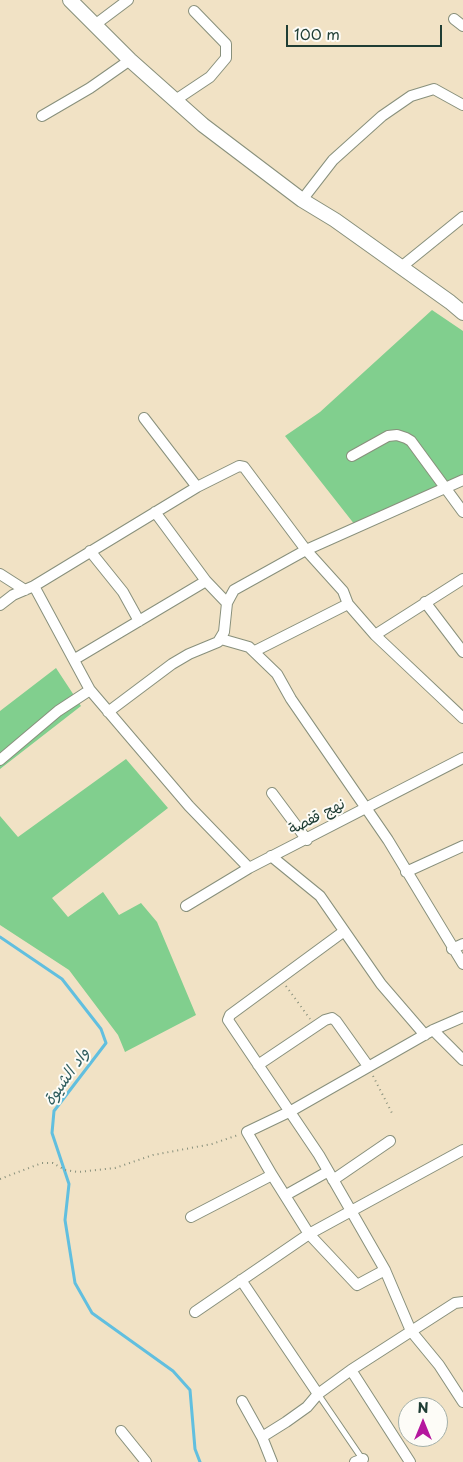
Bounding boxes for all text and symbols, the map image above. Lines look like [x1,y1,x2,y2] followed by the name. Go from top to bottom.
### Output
[288,15,444,47] scale bar
[294,22,340,45] text: 100 m
[286,795,348,839] street label: نهج قفصة
[40,1044,94,1110] water label: واد الشيوة
[398,1397,448,1447] north arrow
[417,1397,429,1418] text: N

